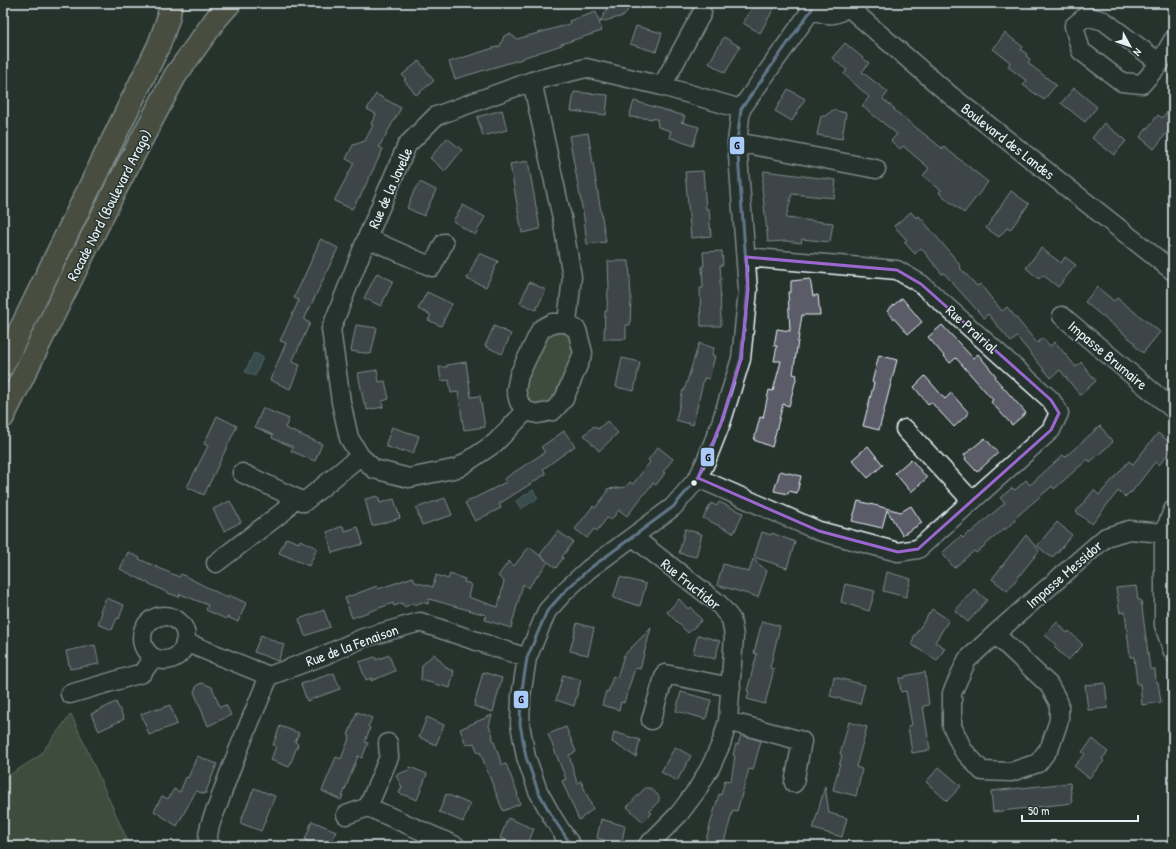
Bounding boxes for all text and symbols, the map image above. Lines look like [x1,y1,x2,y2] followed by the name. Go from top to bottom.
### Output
[1110,26,1150,66] north arrow
[1130,46,1145,59] text: N
[957,98,1059,184] street label: Boulevard des Landes
[62,126,156,284] street label: Rocade Nord (Boulevard Arago)
[729,136,745,155] line badge: G
[734,138,740,152] text: G
[363,144,417,232] street label: Rue de la Javelle
[941,300,1003,358] street label: Rue Prairial
[1064,316,1152,394] street label: Impasse Brumaire
[700,447,715,467] line badge: G
[705,450,711,464] text: G
[689,478,699,488] unlabelled marker
[1021,535,1107,613] street label: Impasse Messidor
[657,553,726,615] street label: Rue Fructidor
[303,618,401,671] street label: Rue de la Fenaison
[513,690,529,709] line badge: G
[518,692,524,706] text: G
[1022,797,1138,823] scale bar
[1028,802,1049,819] text: 50 m

